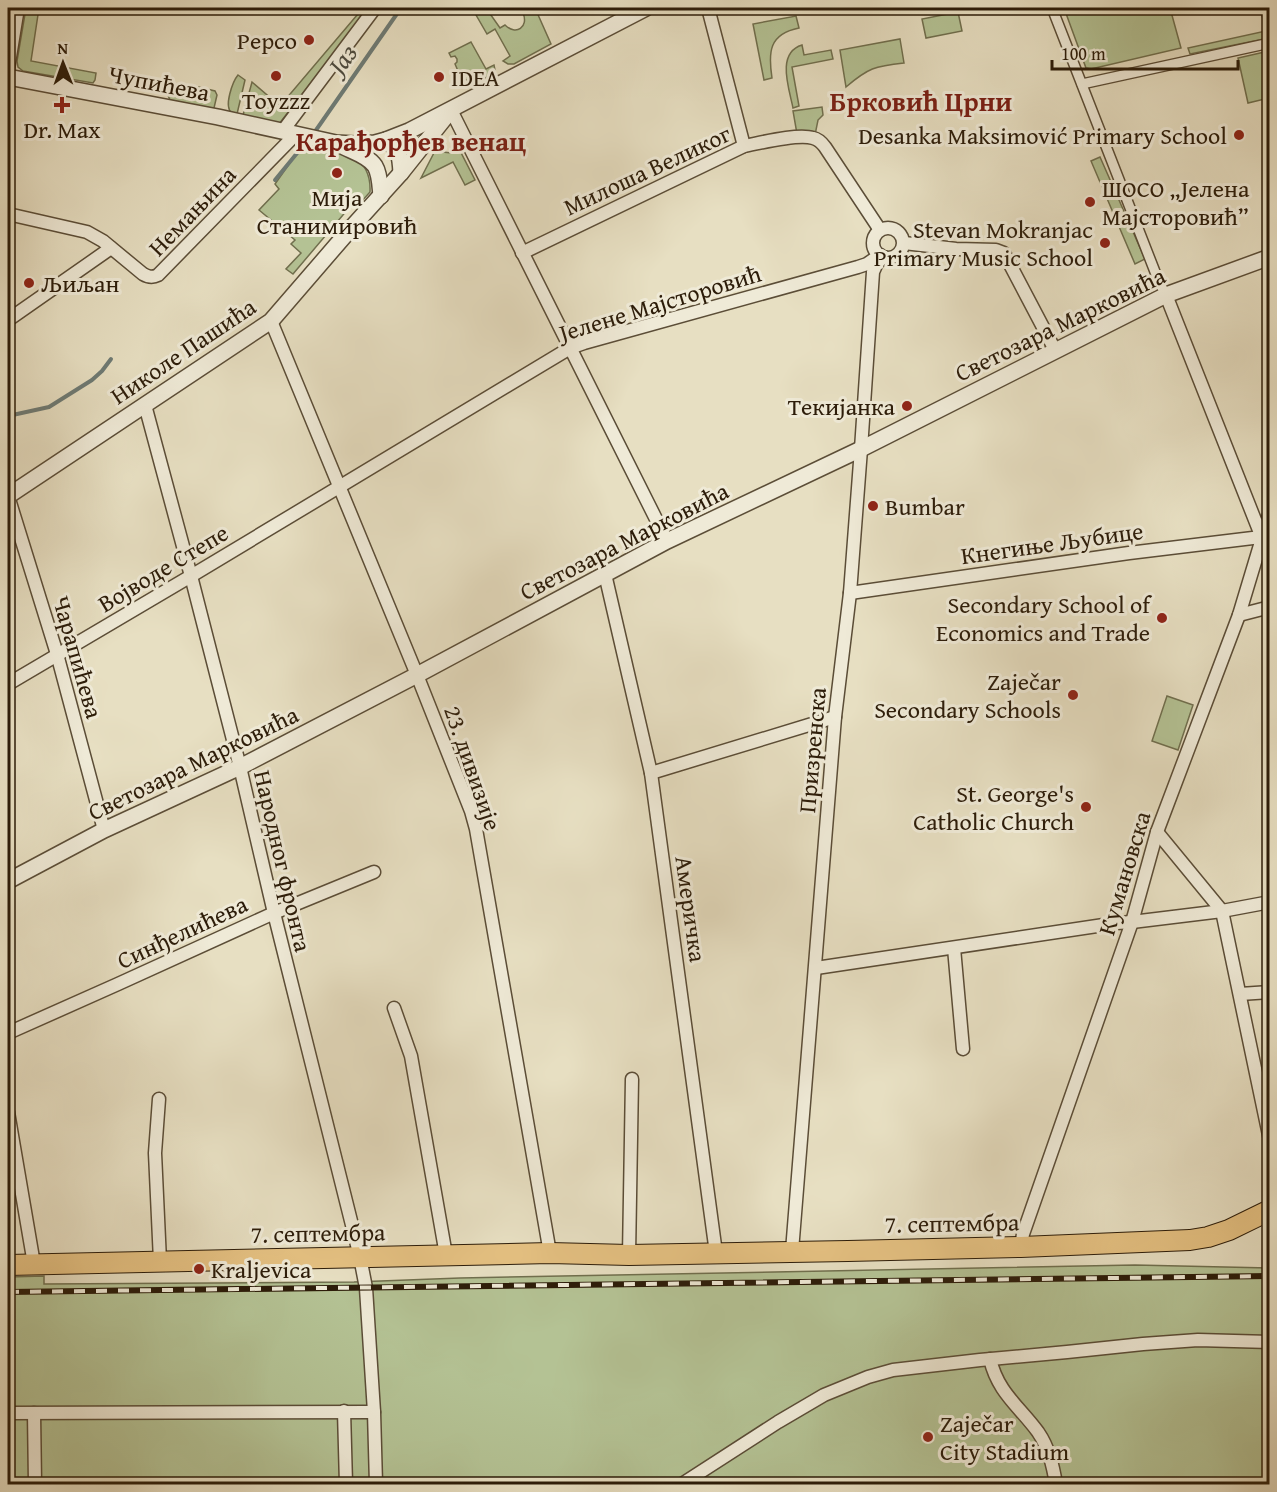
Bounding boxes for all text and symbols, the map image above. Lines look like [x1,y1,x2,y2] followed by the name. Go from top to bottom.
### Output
[237,23,297,58] place label: Pepco
[33,33,93,93] north arrow
[302,33,316,47] marker: Pepco
[1052,33,1238,71] scale bar
[57,36,69,60] text: N
[315,36,367,85] water label: Јаз
[1061,40,1106,67] text: 100 m
[105,56,213,110] street label: Чупићева
[451,60,500,95] place label: IDEA
[269,69,283,83] marker: Toyzzz
[432,70,446,84] marker: IDEA
[830,81,1012,121] district label: Брковић Црни
[242,83,310,118] place label: Toyzzz
[55,98,69,112] marker: Dr. Max
[23,112,101,147] place label: Dr. Max
[558,116,736,224] street label: Милоша Великог
[858,118,1227,153] place label: Desanka Maksimović Primary School
[296,121,526,161] district label: Карађорђев венац
[1232,128,1246,142] marker: Desanka Maksimović Primary School
[140,158,244,264] street label: Немањина
[330,166,344,180] marker: Мија Станимировић
[1102,171,1250,234] place label: ШОСО „Јелена Мајсторовић”
[257,180,418,243] place label: Мија Станимировић
[1083,195,1097,209] marker: ШОСО „Јелена Мајсторовић”
[874,212,1093,275] place label: Stevan Mokranjac Primary Music School
[1098,236,1112,250] marker: Stevan Mokranjac Primary Music School
[552,255,766,351] street label: Јелене Мајсторовић
[949,258,1172,390] street label: Светозара Марковића
[41,266,120,301] place label: Љиљан
[22,276,36,290] marker: Љиљан
[103,289,263,413] street label: Николе Пашића
[788,389,896,424] place label: Текијанка
[900,399,914,413] marker: Текијанка
[513,473,735,609] street label: Светозара Марковића
[885,489,965,524] place label: Bumbar
[866,499,880,513] marker: Bumbar
[959,513,1145,573] street label: Кнегиње Љубице
[91,515,235,621] street label: Војводе Степе
[936,587,1152,650] place label: Secondary School of Economics and Trade
[44,592,112,723] street label: Чарапићева
[1155,611,1169,625] marker: Secondary School of Economics and Trade
[874,664,1061,727] place label: Zaječar Secondary Schools
[789,685,835,814] street label: Призренска
[1066,688,1080,702] marker: Zaječar Secondary Schools
[82,697,305,829] street label: Светозара Марковића
[435,701,511,835] street label: 23. дивизије
[245,767,321,956] street label: Народног фронта
[913,776,1075,839] place label: St. George's Catholic Church
[1079,800,1093,814] marker: St. George's Catholic Church
[1089,806,1160,939] street label: Кумановска
[666,854,716,965] street label: Америчка
[111,886,254,978] street label: Синђелићева
[884,1204,1020,1242] street label: 7. септембра
[250,1214,386,1252] street label: 7. септембра
[211,1252,312,1287] place label: Kraljevica
[192,1262,206,1276] marker: Kraljevica
[940,1406,1070,1469] place label: Zaječar City Stadium
[921,1430,935,1444] marker: Zaječar City Stadium

